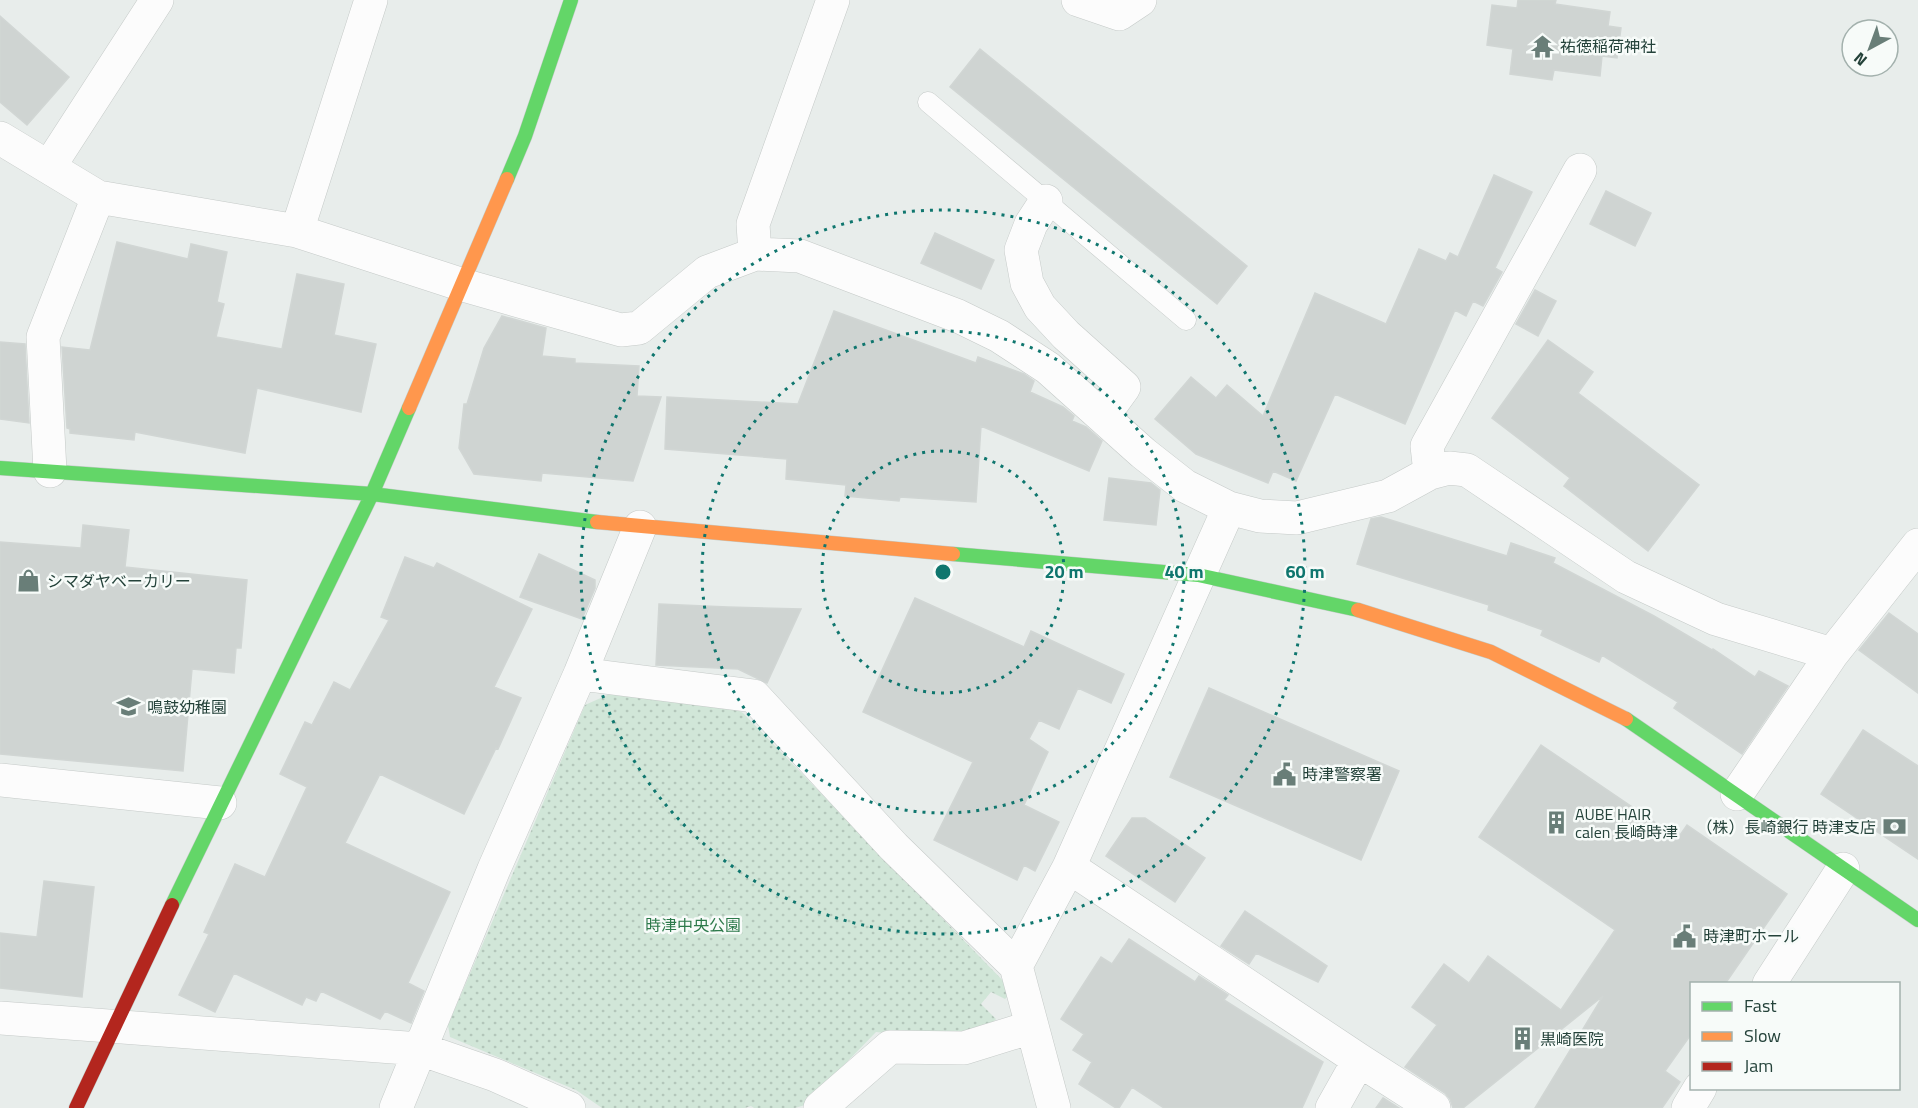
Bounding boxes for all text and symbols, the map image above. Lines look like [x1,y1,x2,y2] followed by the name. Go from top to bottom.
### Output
[1840,18,1900,78] north arrow
[1529,33,1555,59] temple icon: 祐徳稲荷神社
[1560,34,1656,58] place label: 祐徳稲荷神社
[1848,47,1872,72] text: N
[1044,558,1084,585] text: 20 m
[1164,558,1204,585] text: 40 m
[1285,558,1325,585] text: 60 m
[933,562,953,582] centre of rings
[16,568,42,594] shop icon: シマダヤベーカリー
[47,569,191,593] place label: シマダヤベーカリー
[116,694,142,720] school or university icon: 鳴鼓幼稚園
[147,695,227,719] place label: 鳴鼓幼稚園
[1271,761,1297,787] public building icon: 時津警察署
[1302,762,1382,786] place label: 時津警察署
[1575,802,1678,844] place label: AUBE HAIR calen 長崎時津
[1544,810,1570,836] building icon: AUBE HAIR calen 長崎時津
[1881,814,1907,840] bank icon: （株）長崎銀行 時津支店
[1696,815,1876,839] place label: （株）長崎銀行 時津支店
[645,913,741,937] park label: 時津中央公園
[1672,923,1698,949] public building icon: 時津町ホール
[1703,924,1799,948] place label: 時津町ホール
[1690,982,1900,1090] legend
[1744,992,1777,1019] text: Fast
[1744,1022,1781,1049] text: Slow
[1509,1026,1535,1052] building icon: 黒崎医院
[1540,1027,1604,1051] place label: 黒崎医院
[1744,1052,1773,1079] text: Jam

